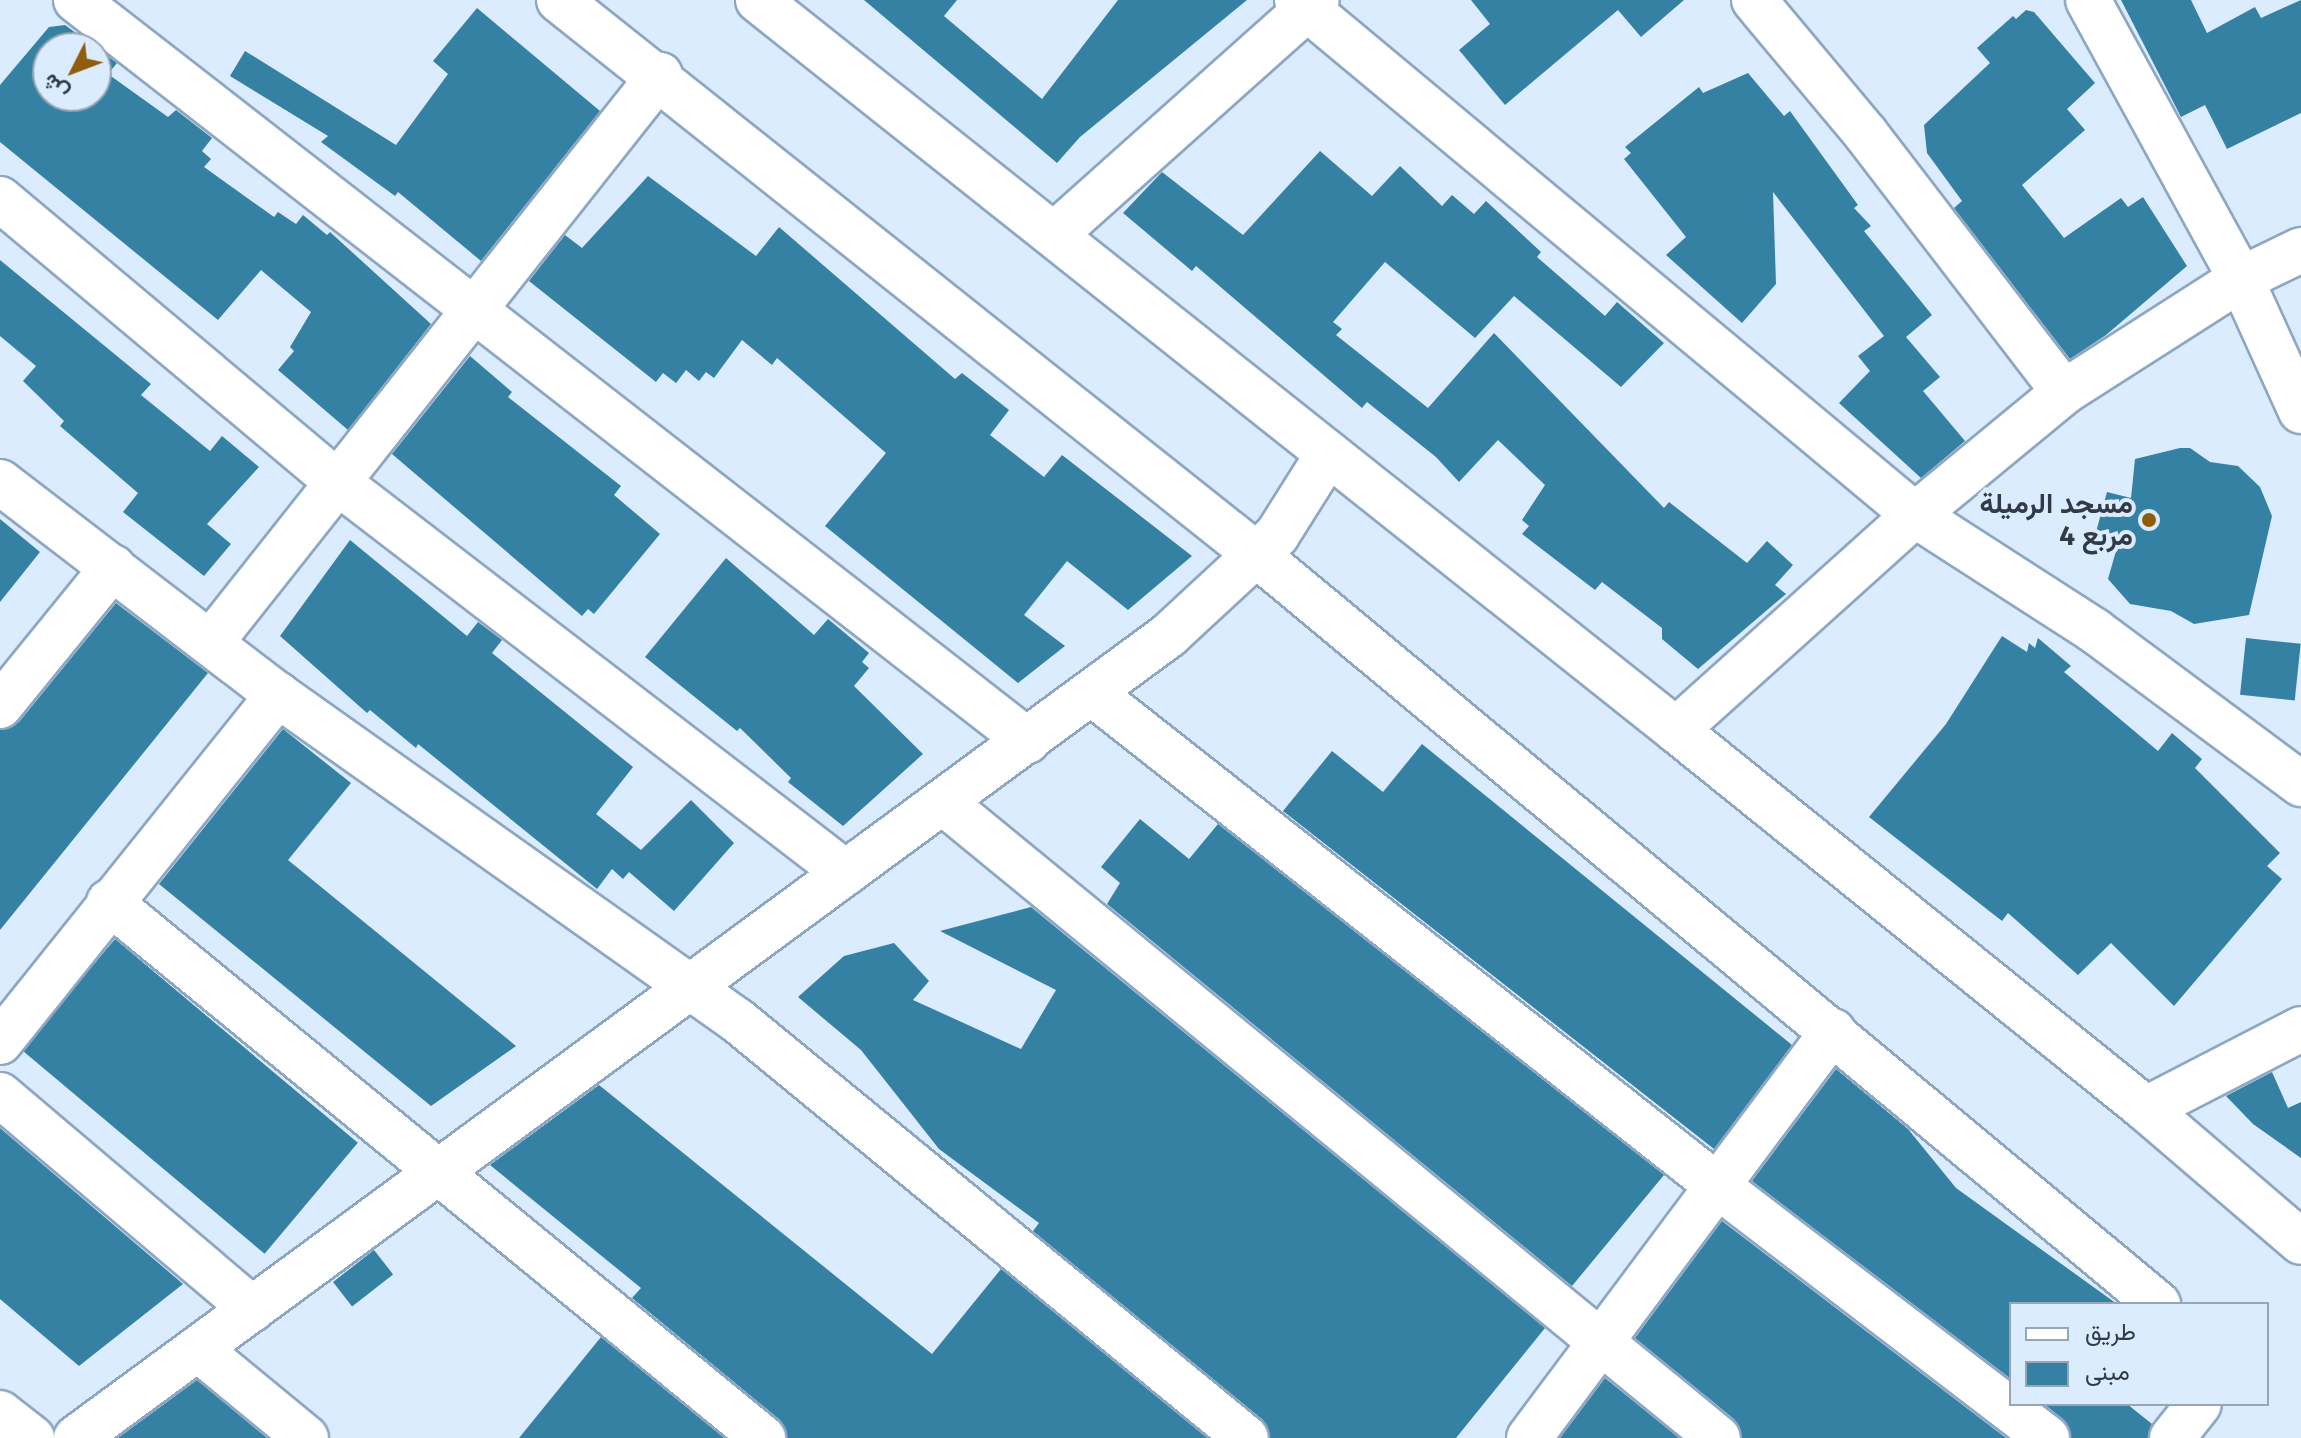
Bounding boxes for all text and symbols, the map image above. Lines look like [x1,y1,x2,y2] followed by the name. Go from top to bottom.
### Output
[32,32,112,112] north arrow
[36,68,74,106] text: ش
[1980,487,2133,553] place label: مسجد الرميلة مربع 4
[2140,511,2158,529] marker: مسجد الرميلة مربع 4
[2009,1302,2269,1406] legend
[2085,1318,2136,1346] text: طريق
[2085,1358,2130,1386] text: مبنى

